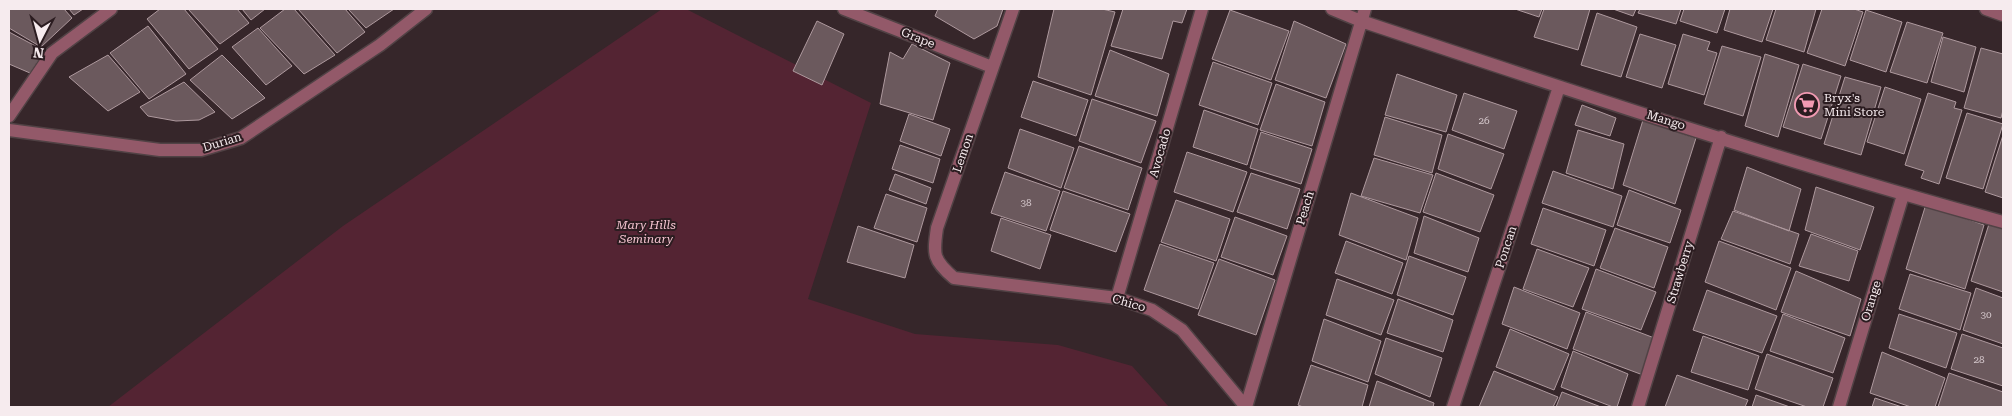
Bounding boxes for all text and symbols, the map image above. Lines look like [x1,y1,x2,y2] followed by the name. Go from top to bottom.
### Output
[15,15,65,65] north arrow
[899,25,937,51] street label: Grape
[32,44,45,61] text: N
[1824,91,1885,119] place label: Bryx's Mini Store
[1794,92,1820,118] supermarket icon: Bryx's Mini Store
[1645,108,1687,132] street label: Mango
[1478,115,1490,126] house number: 26
[1146,127,1174,179] street label: Avocado
[201,129,243,155] street label: Durian
[950,132,976,174] street label: Lemon
[1293,189,1317,227] street label: Peach
[1020,197,1032,208] house number: 38
[615,218,676,246] park label: Mary Hills Seminary
[1493,224,1519,270] street label: Poncan
[1664,238,1696,305] street label: Strawberry
[1858,279,1884,323] street label: Orange
[1111,292,1147,314] street label: Chico
[1980,309,1992,320] house number: 30
[1973,354,1985,365] house number: 28

